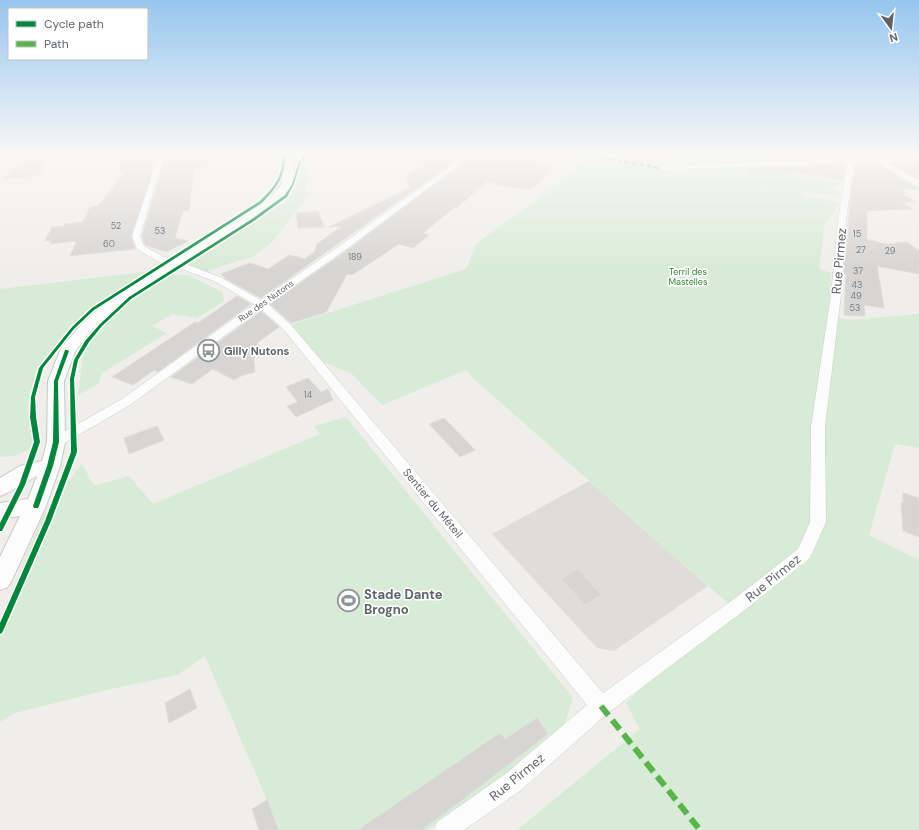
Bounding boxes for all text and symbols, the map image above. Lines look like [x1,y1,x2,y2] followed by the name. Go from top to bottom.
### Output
[8,8,148,60] legend
[871,8,911,48] north arrow
[44,16,104,32] text: Cycle path
[888,30,899,45] text: N
[44,36,69,52] text: Path
[111,220,121,232] house number: 52
[155,225,165,237] house number: 53
[828,227,850,295] street label: Rue Pirmez
[853,228,861,240] house number: 15
[103,238,115,250] house number: 60
[856,244,866,256] house number: 27
[885,245,896,257] house number: 29
[348,251,362,263] house number: 189
[853,265,863,277] house number: 37
[669,266,708,288] park label: Terril des Mastelles
[236,277,297,325] street label: Rue des Nutons
[852,279,862,291] house number: 43
[850,290,862,302] house number: 49
[850,302,860,314] house number: 53
[196,338,222,364] bus stop icon: Gilly Nutons
[224,344,290,358] place label: Gilly Nutons
[304,389,313,401] house number: 14
[400,466,466,540] street label: Sentier du Méteil
[742,550,804,606] street label: Rue Pirmez
[364,586,443,618] place label: Stade Dante Brogno
[336,588,362,614] sports icon: Stade Dante Brogno
[486,749,548,805] street label: Rue Pirmez

